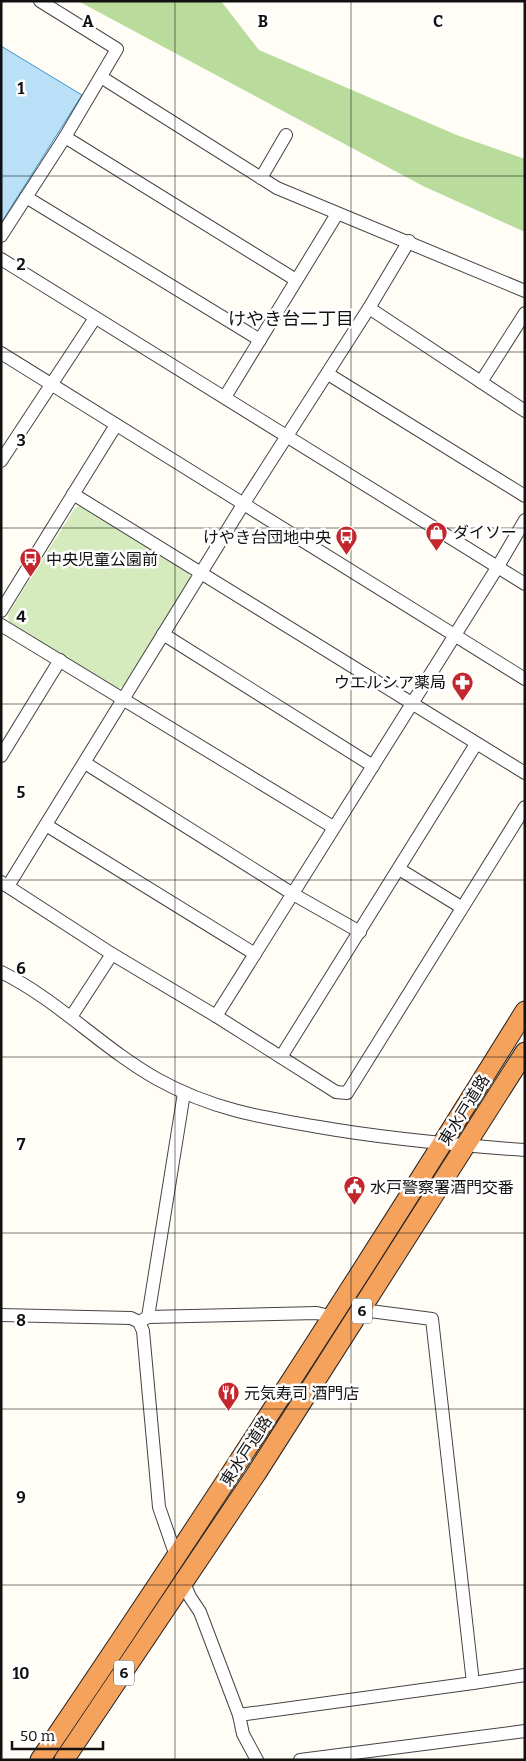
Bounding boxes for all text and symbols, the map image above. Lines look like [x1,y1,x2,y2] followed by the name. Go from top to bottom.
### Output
[82,12,94,31] text: A
[258,12,268,31] text: B
[433,12,443,31] text: C
[18,79,25,98] text: 1
[16,255,26,274] text: 2
[228,308,354,330] district label: けやき台二丁目
[16,431,26,450] text: 3
[425,520,449,551] shop icon: ダイソー
[453,523,517,542] place label: ダイソー
[335,525,359,556] bus stop icon: けやき台団地中央
[203,528,331,547] place label: けやき台団地中央
[18,547,42,578] bus stop icon: 中央児童公園前
[46,550,158,569] place label: 中央児童公園前
[16,607,26,626] text: 4
[450,670,474,701] pharmacy icon: ウエルシア薬局
[334,673,446,692] place label: ウエルシア薬局
[17,783,26,802] text: 5
[16,959,26,978] text: 6
[435,1071,493,1149] street label: 東水戸道路
[17,1135,26,1154] text: 7
[342,1175,366,1206] public building icon: 水戸警察署酒門交番
[370,1178,514,1197] place label: 水戸警察署酒門交番
[352,1298,372,1324] road number: 6
[16,1311,26,1330] text: 8
[216,1381,240,1412] restaurant icon: 元気寿司 酒門店
[244,1384,359,1403] place label: 元気寿司 酒門店
[216,1412,276,1490] street label: 東水戸道路
[16,1488,26,1507] text: 9
[114,1660,134,1686] road number: 6
[12,1664,30,1683] text: 10
[12,1718,104,1750] scale bar
[20,1727,56,1745] text: 50 m

